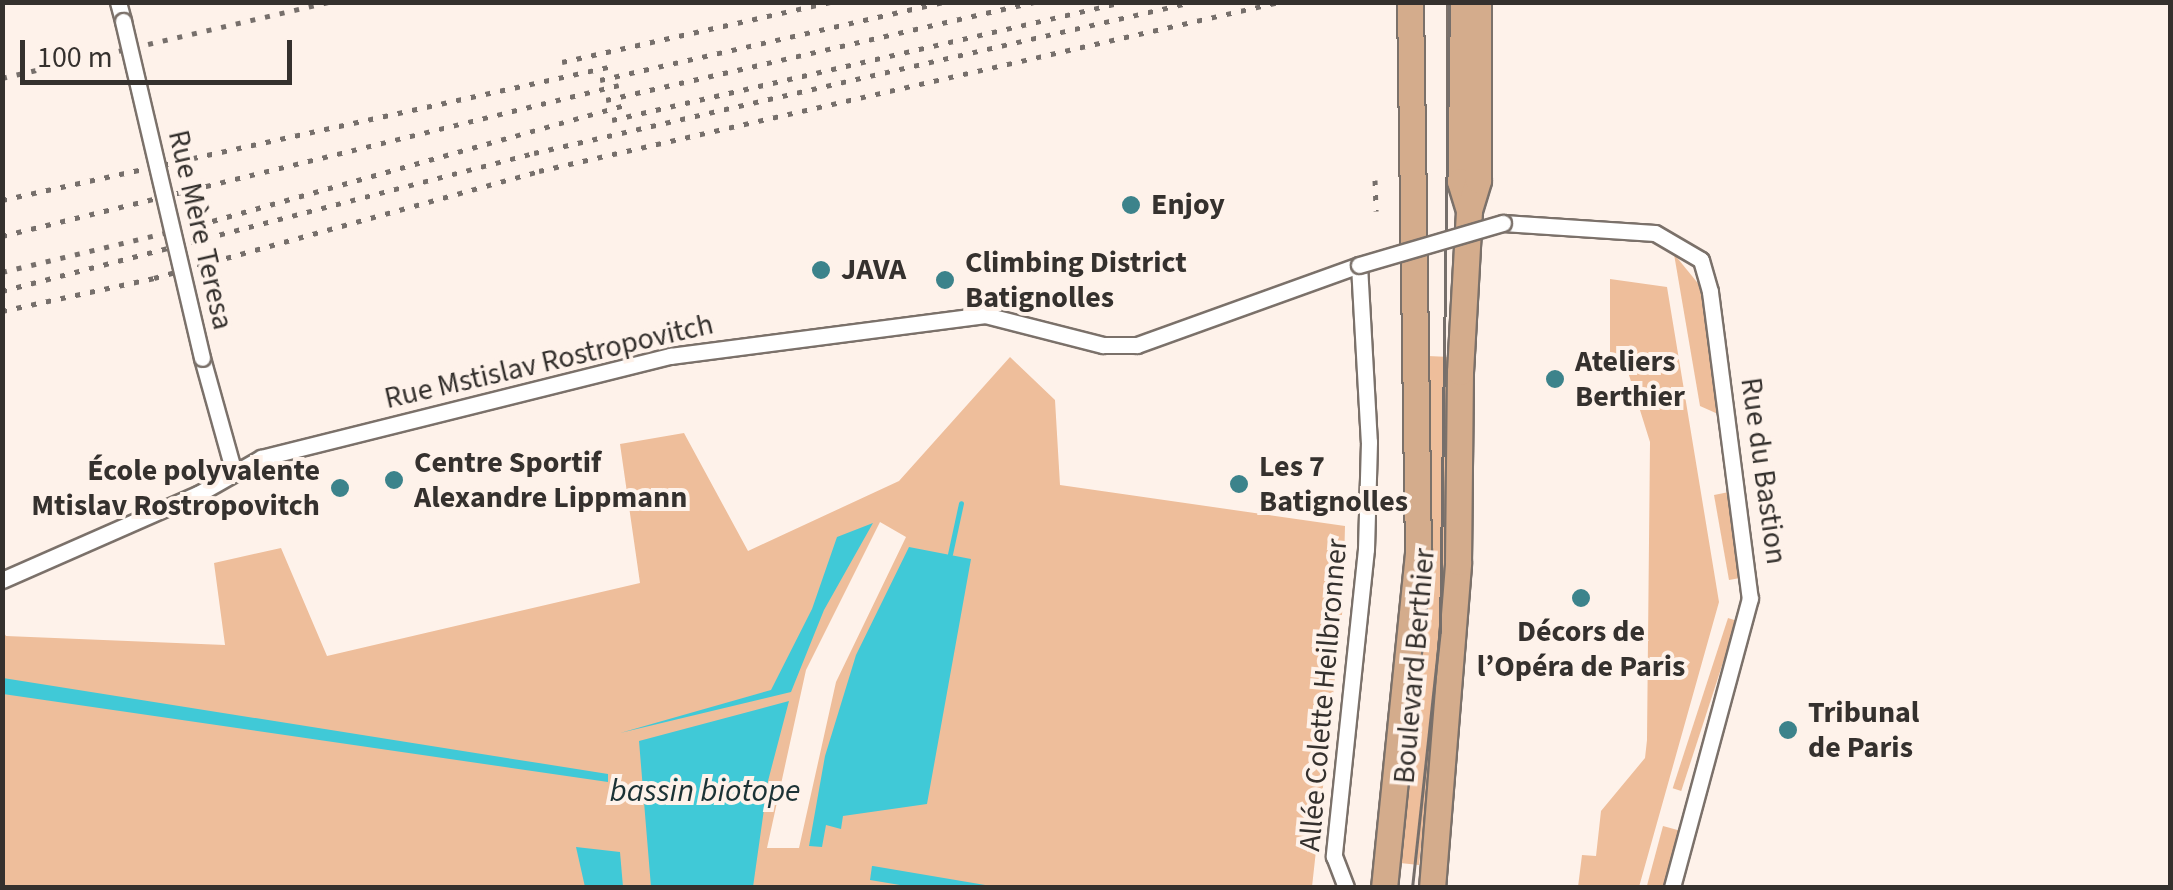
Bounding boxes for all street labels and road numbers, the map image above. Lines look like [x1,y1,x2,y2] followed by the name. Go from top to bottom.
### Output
[160,127,240,333] street label: Rue Mère Teresa
[381,307,717,417] street label: Rue Mstislav Rostropovitch
[1732,375,1794,567] street label: Rue du Bastion
[1292,537,1356,853] street label: Allée Colette Heilbronner
[1387,547,1443,785] street label: Boulevard Berthier

